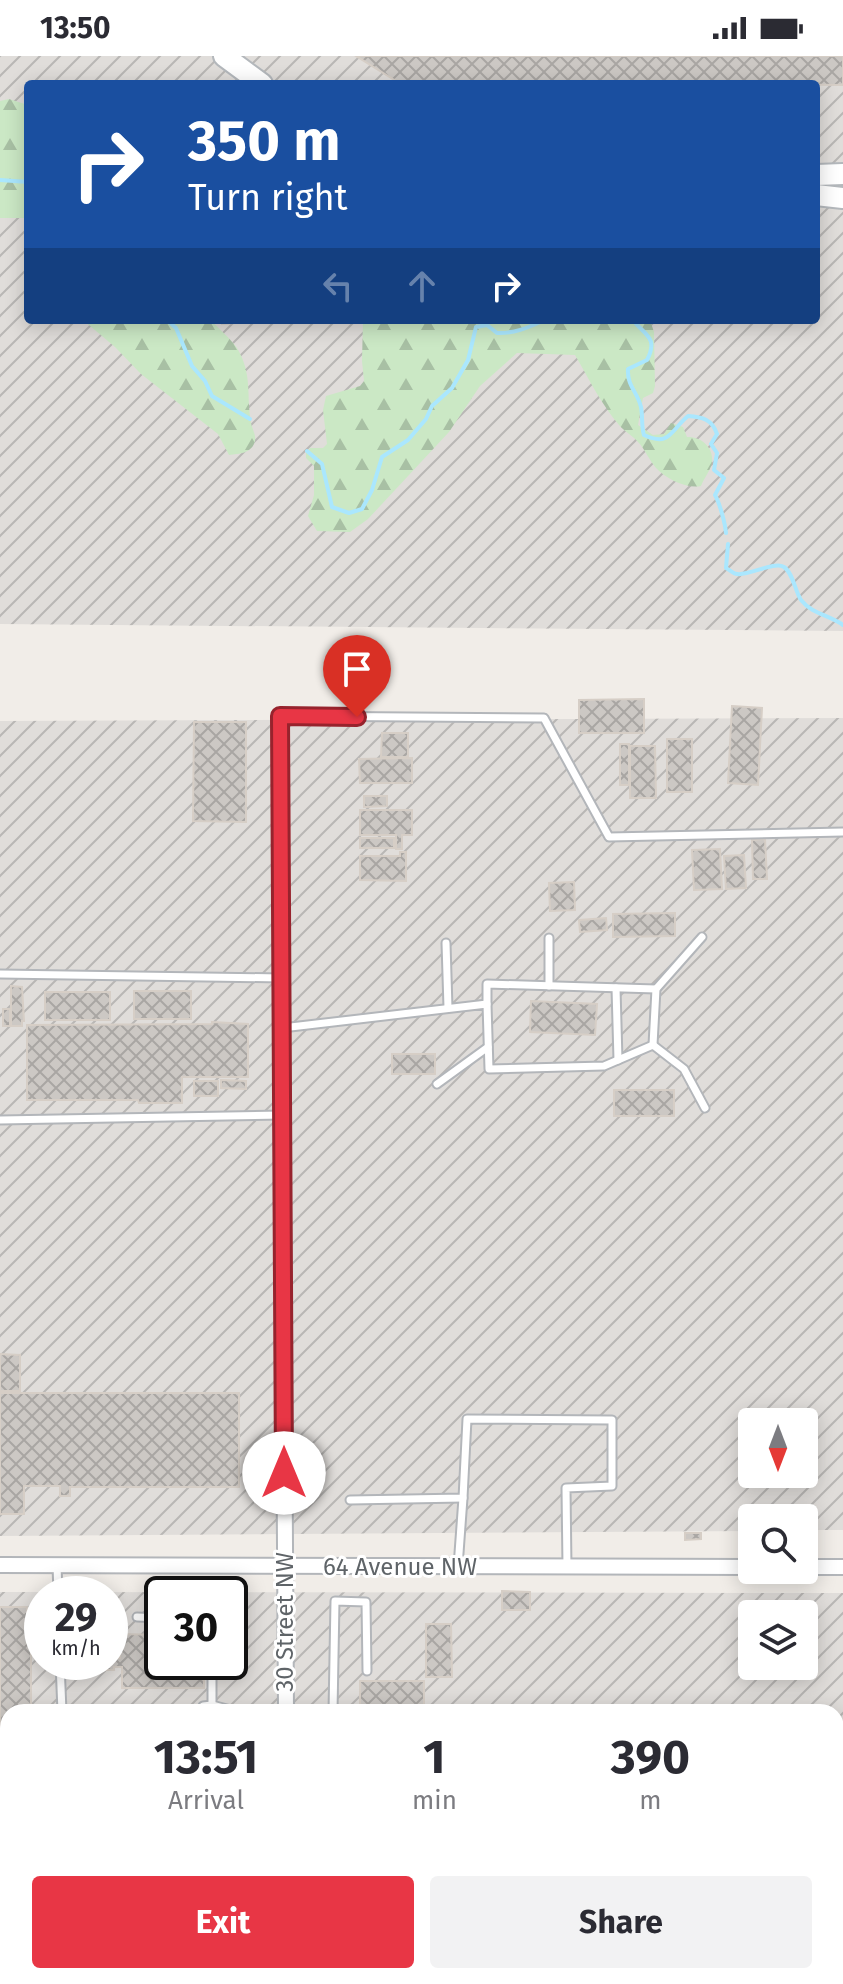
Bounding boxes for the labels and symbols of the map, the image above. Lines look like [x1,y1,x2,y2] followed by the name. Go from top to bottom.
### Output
[323,635,391,717] pin
[738,1408,818,1488] north arrow
[242,1431,326,1515] position arrow
[271,1552,299,1692] street label: 30 Street NW
[323,1553,477,1581] street label: 64 Avenue NW
[144,1576,248,1680] speed limit sign: 30

